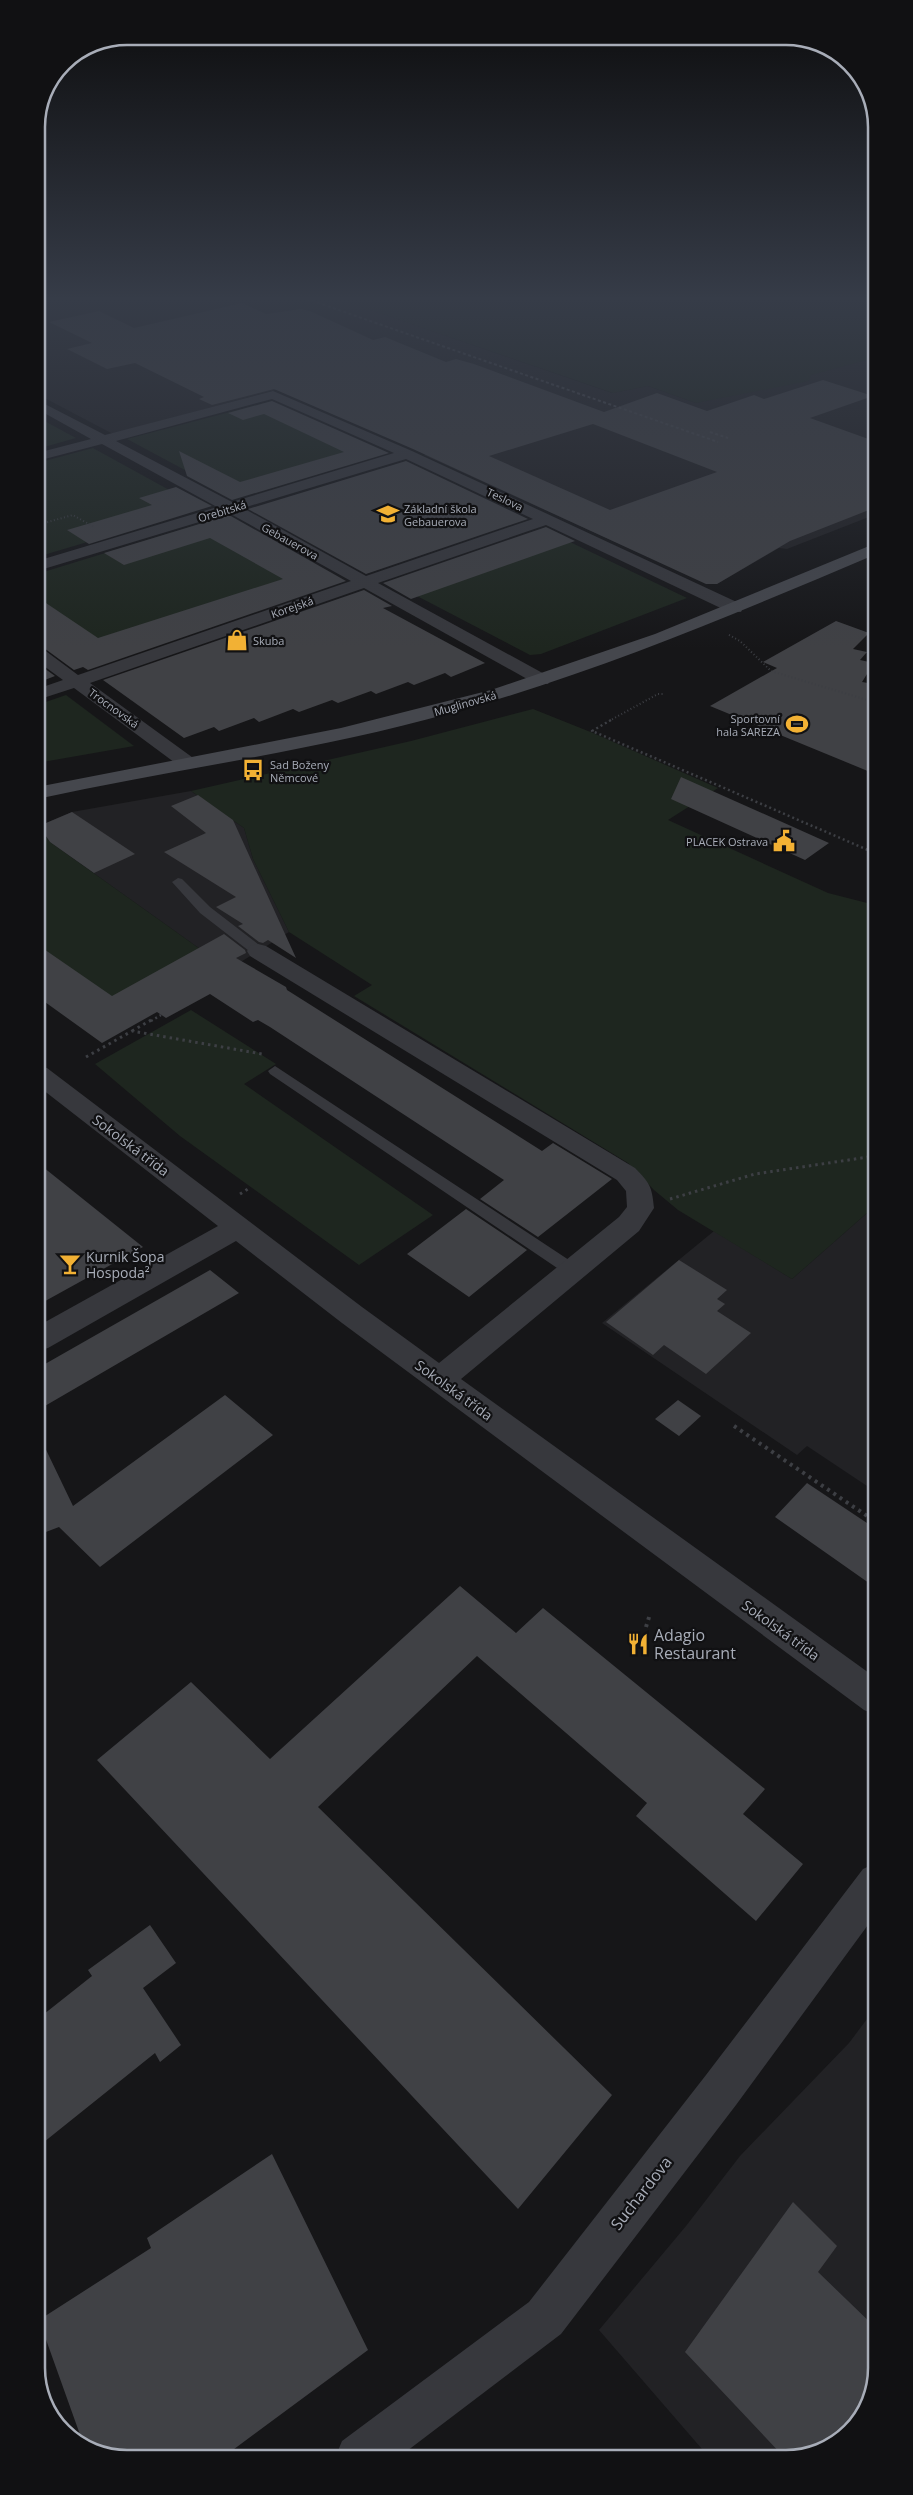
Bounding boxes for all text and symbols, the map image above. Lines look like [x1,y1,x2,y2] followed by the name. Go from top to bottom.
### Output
[484,484,526,514] street label: Teslova
[196,497,248,525] street label: Orebitská
[375,501,401,527] school or university icon: Základní škola Gebauerova
[404,501,477,529] place label: Základní škola Gebauerova
[259,519,321,563] street label: Gebauerova
[269,593,315,621] street label: Korejská
[224,627,250,653] shop icon: Skuba
[253,633,284,648] place label: Skuba
[86,685,142,731] street label: Trocnovská
[432,687,498,719] street label: Muglinovská
[716,711,780,739] place label: Sportovní hala SAREZA
[784,711,810,737] sports icon: Sportovní hala SAREZA
[240,757,266,783] bus stop icon: Sad Boženy Němcové
[270,757,330,785] place label: Sad Boženy Němcové
[771,828,797,854] public building icon: PLACEK Ostrava
[686,834,768,849] place label: PLACEK Ostrava
[89,1110,173,1180] street label: Sokolská třída
[86,1247,164,1282] place label: Kurnik Šopa Hospoda²
[57,1251,83,1277] bar icon: Kurnik Šopa Hospoda²
[411,1355,497,1425] street label: Sokolská třída
[738,1595,824,1665] street label: Sokolská třída
[654,1624,736,1664] place label: Adagio Restaurant
[625,1631,651,1657] restaurant icon: Adagio Restaurant
[605,2152,677,2234] street label: Suchardova

